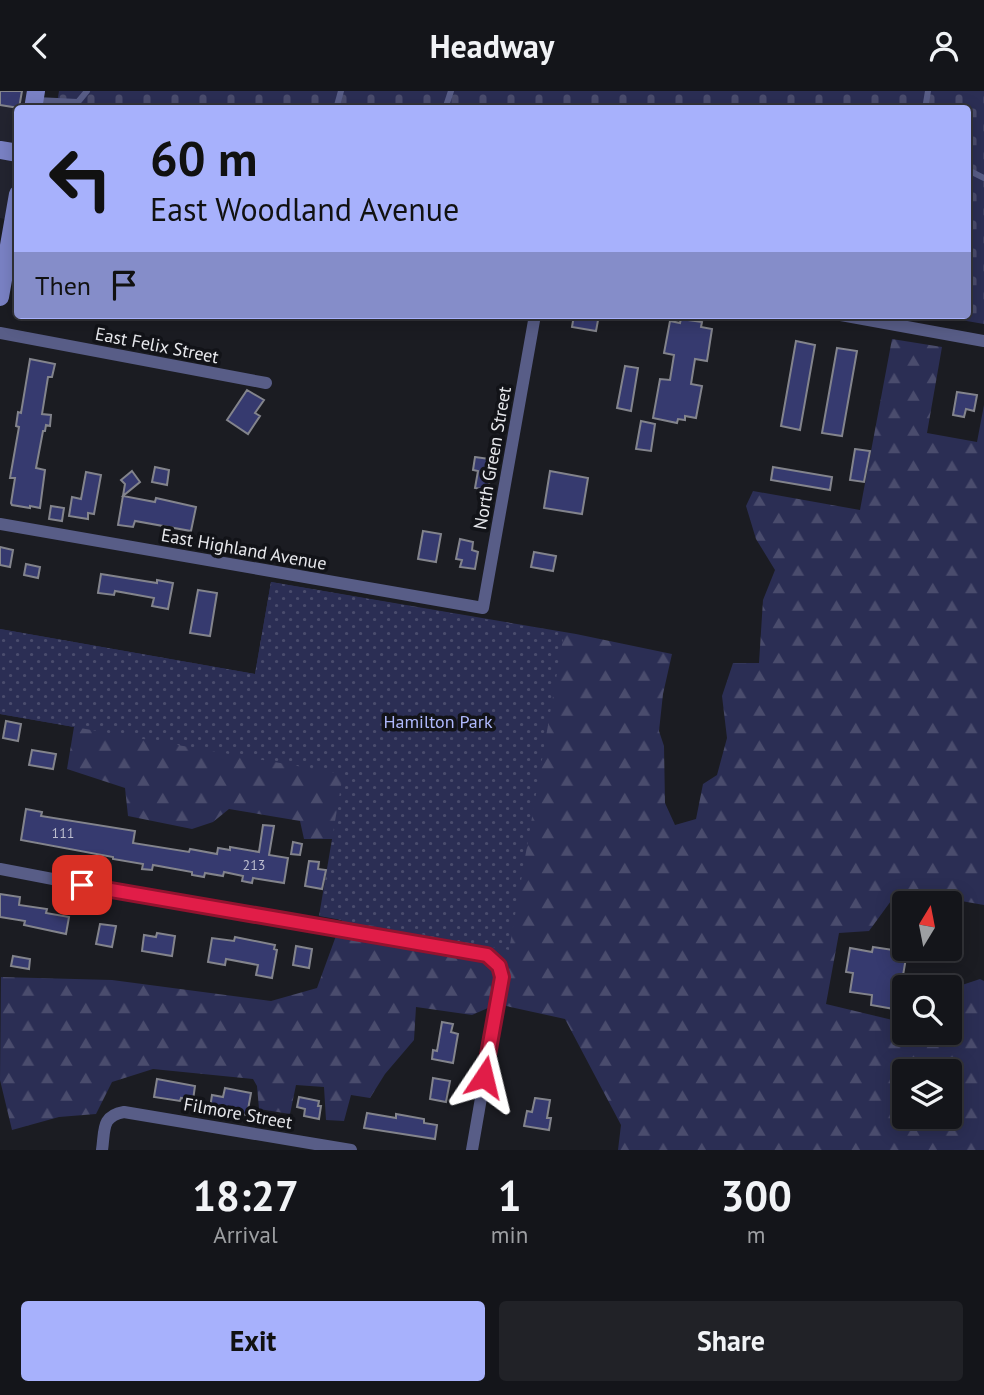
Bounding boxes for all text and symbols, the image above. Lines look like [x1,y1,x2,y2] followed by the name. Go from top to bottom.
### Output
[430,25,554,67] text: Headway
[21,27,59,65] icon: back
[925,27,963,65] icon: person
[150,126,257,190] text: 60 m
[35,133,126,224] icon: left
[150,188,459,230] text: East Woodland Avenue
[105,266,143,304] icon: arrive
[35,269,91,302] text: Then
[93,322,221,368] street label: East Felix Street
[468,385,516,531] street label: North Green Street
[159,523,329,575] street label: East Highland Avenue
[383,710,493,733] park label: Hamilton Park
[52,824,74,842] house number: 111
[52,855,112,915] pin
[243,856,265,874] house number: 213
[63,866,101,904] icon: arrive
[892,891,962,961] north arrow
[892,891,962,1129] map controls
[892,975,962,1045] button: search
[447,1040,521,1114] position arrow
[892,1059,962,1129] button: layers
[182,1092,294,1134] street label: Filmore Street
[192,1168,299,1223] text: 18:27
[498,1168,521,1223] text: 1
[720,1168,792,1223] text: 300
[213,1220,278,1249] text: Arrival
[491,1220,528,1249] text: min
[747,1220,765,1249] text: m
[21,1301,485,1381] button: Exit
[499,1301,963,1381] button: Share

